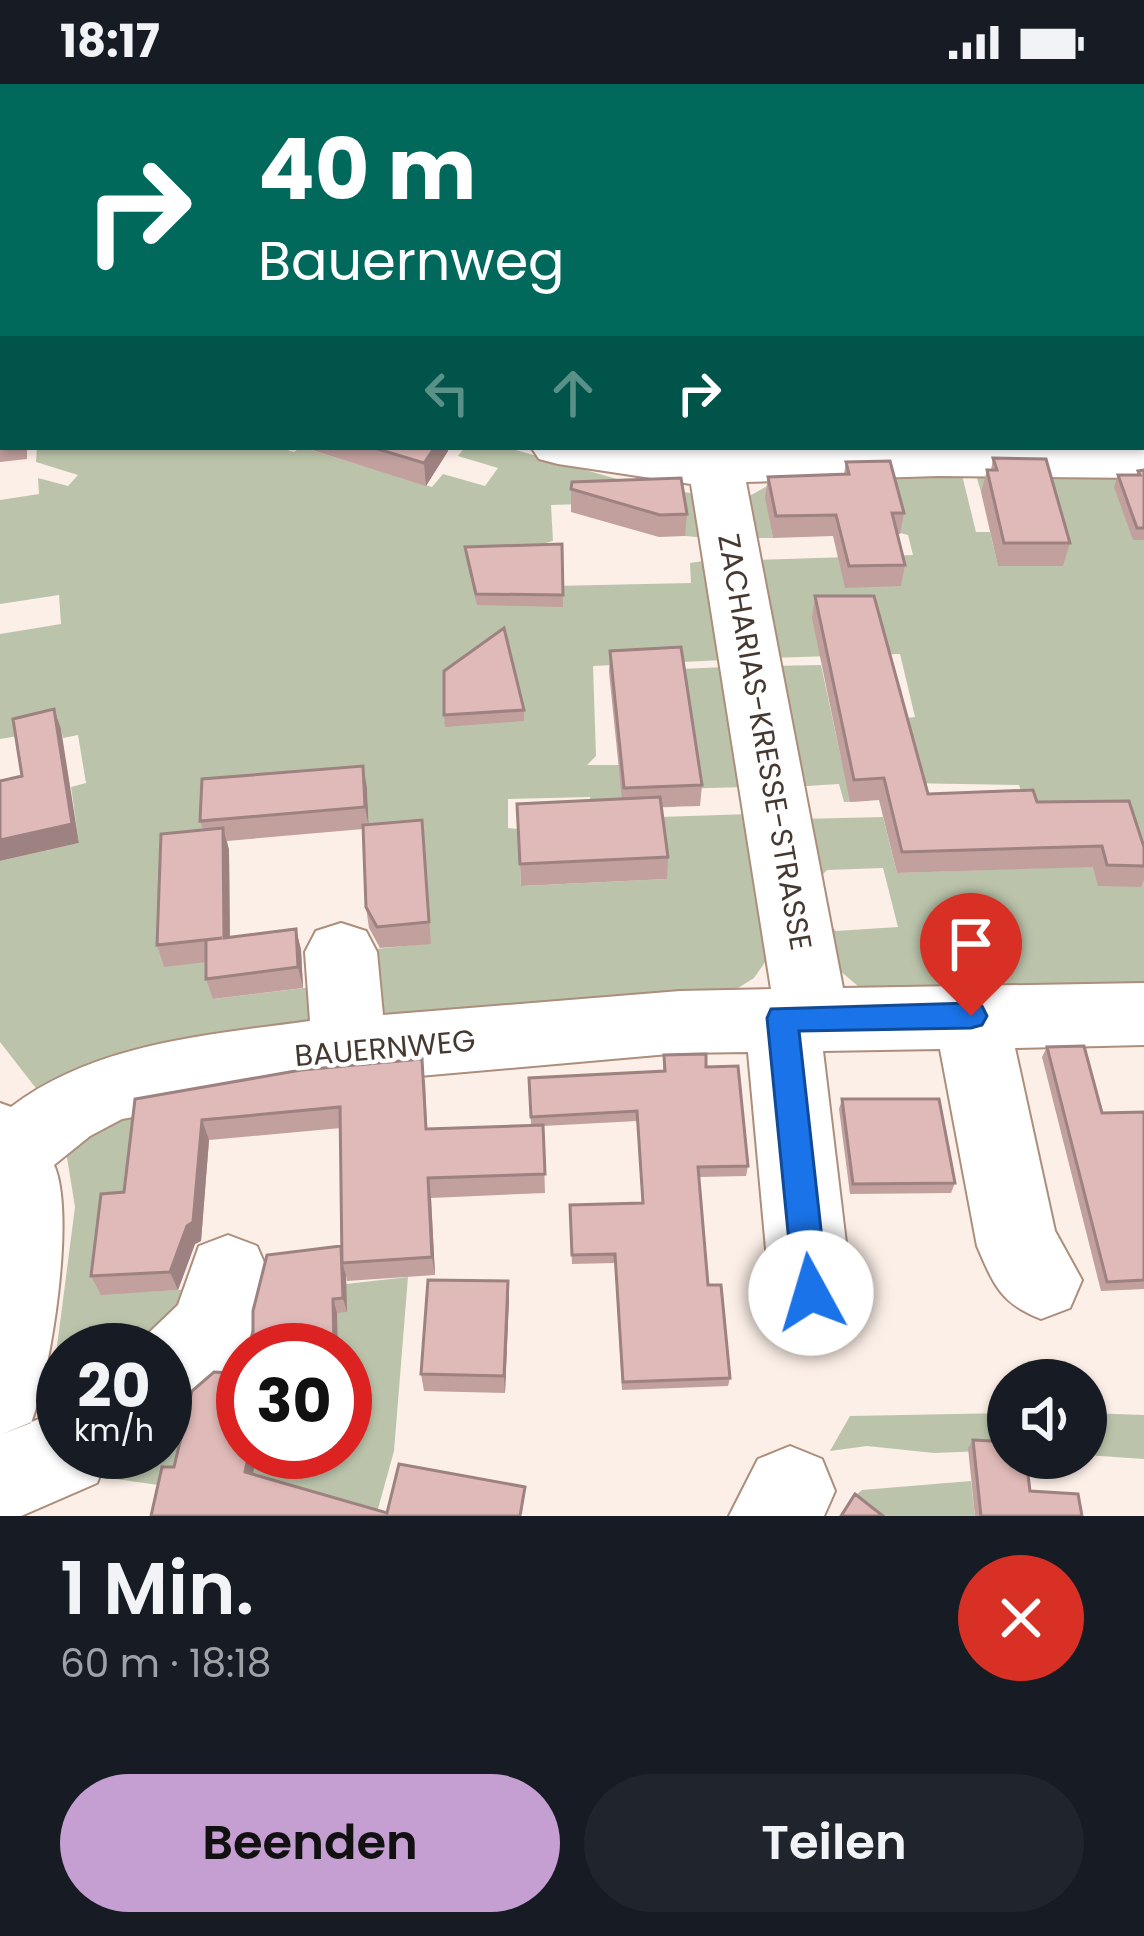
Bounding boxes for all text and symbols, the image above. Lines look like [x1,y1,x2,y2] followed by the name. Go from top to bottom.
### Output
[60,10,160,73] text: 18:17
[258,111,476,228] text: 40 m
[60,132,216,288] icon: right
[258,223,565,299] text: Bauernweg
[414,360,480,426] icon: left
[540,360,606,426] icon: ahead
[666,360,732,426] icon: right
[707,530,823,954] street label: ZACHARIAS-KRESSE-STRASSE
[920,893,1022,1016] pin
[938,911,1004,977] icon: arrive
[293,1019,477,1077] street label: BAUERNWEG
[748,1230,874,1356] position arrow
[216,1323,372,1479] speed limit sign: 30
[77,1344,151,1428] text: 20
[987,1359,1107,1479] map controls
[987,1359,1107,1479] button: sound
[74,1409,154,1452] text: km/h
[60,1538,254,1639] text: 1 Min.
[958,1555,1084,1681] button: close
[60,1636,271,1691] text: 60 m · 18:18
[60,1774,560,1912] button: Beenden
[584,1774,1084,1912] button: Teilen

